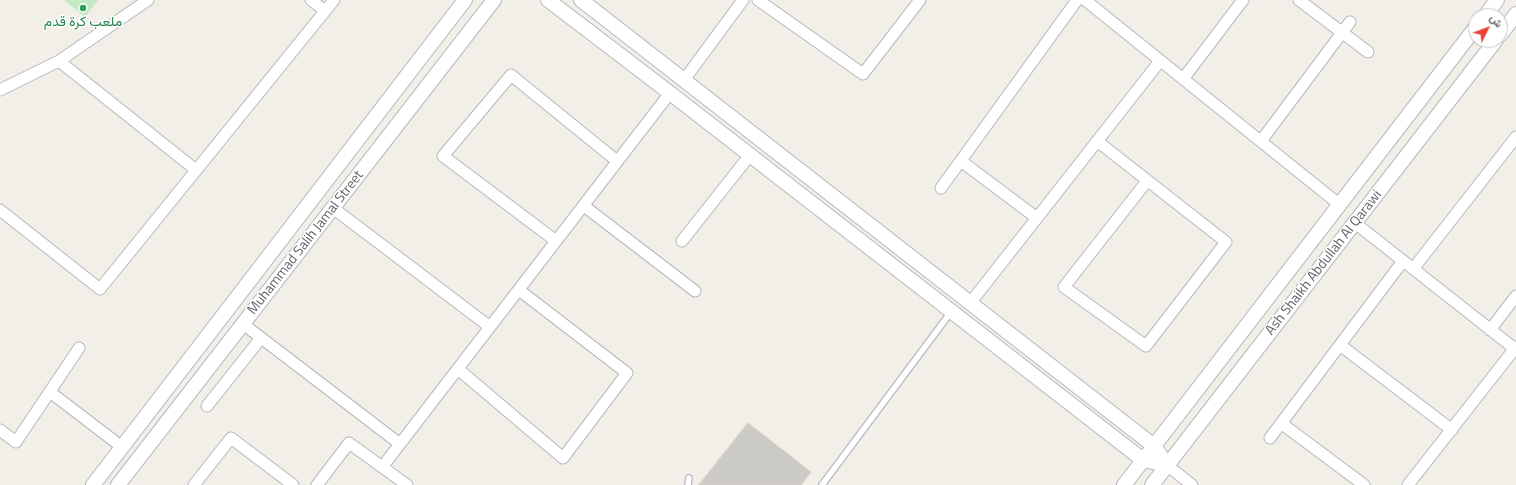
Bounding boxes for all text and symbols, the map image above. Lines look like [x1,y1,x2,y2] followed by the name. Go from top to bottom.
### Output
[78,3,88,13] marker: ملعب كرة قدم
[1468,8,1508,48] north arrow
[1486,10,1507,31] text: ش
[44,15,122,31] place label: ملعب كرة قدم
[244,168,368,318] street label: Muhammad Salih Jamal Street
[1262,187,1386,339] street label: Ash Shaikh Abdullah Al Qarawi

